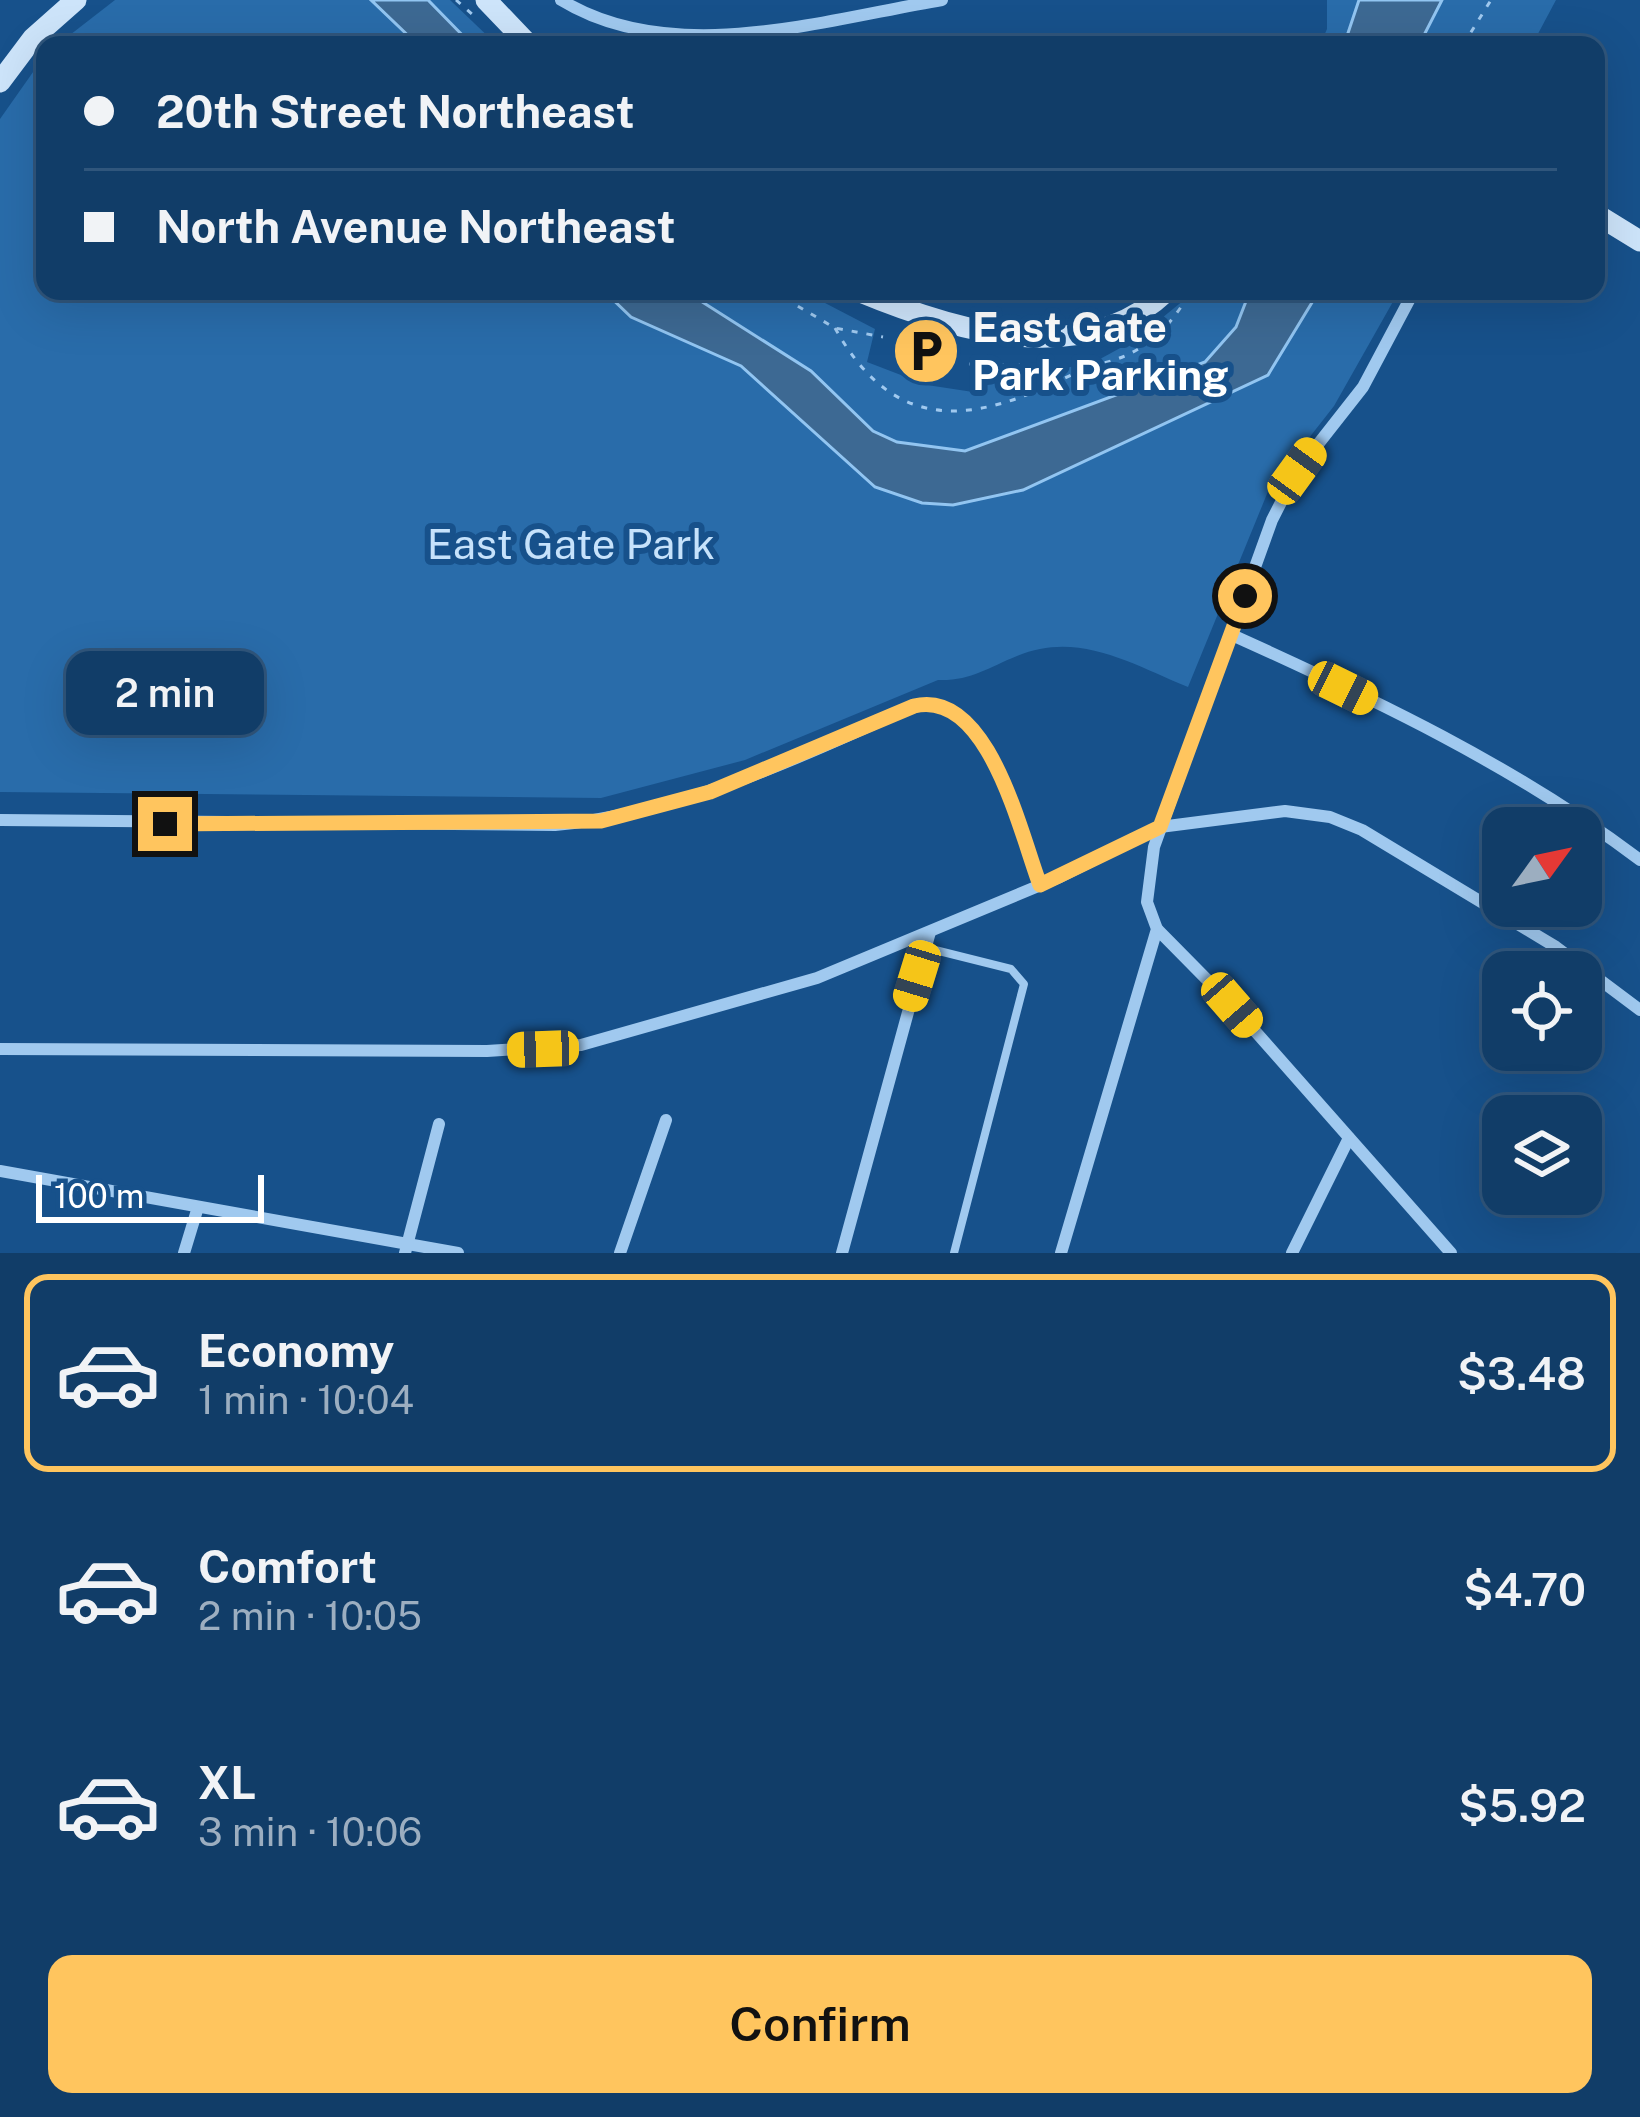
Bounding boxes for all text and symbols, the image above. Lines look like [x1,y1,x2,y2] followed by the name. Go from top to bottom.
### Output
[156,85,635,138] text: 20th Street Northeast
[156,200,676,253] text: North Avenue Northeast
[972,302,1229,399] place label: East Gate Park Parking
[891,316,961,386] parking icon: East Gate Park Parking
[1261,431,1333,511] car
[427,519,715,568] park label: East Gate Park
[1218,569,1272,623] route start
[66,650,264,734] callout: 2 min
[1303,656,1383,720] car
[115,670,215,716] text: 2 min
[138,797,192,851] route end
[1482,807,1602,927] north arrow
[1482,807,1602,1215] map controls
[889,936,945,1016] car
[1482,951,1602,1071] button: locate
[1195,966,1269,1044] car
[506,1030,580,1068] car
[1482,1095,1602,1215] button: layers
[36,1169,264,1222] scale bar
[54,1177,144,1215] text: 100 m
[54,1319,162,1427] icon: car
[198,1324,394,1377] text: Economy
[1457,1347,1586,1400] text: $3.48
[198,1377,414,1423] text: 1 min · 10:04
[54,1535,162,1643] icon: car
[198,1540,377,1593] text: Comfort
[1463,1563,1586,1616] text: $4.70
[198,1593,422,1639] text: 2 min · 10:05
[54,1751,162,1859] icon: car
[198,1756,256,1809] text: XL
[1458,1779,1586,1832] text: $5.92
[198,1809,422,1855] text: 3 min · 10:06
[48,1955,1592,2093] button: Confirm

